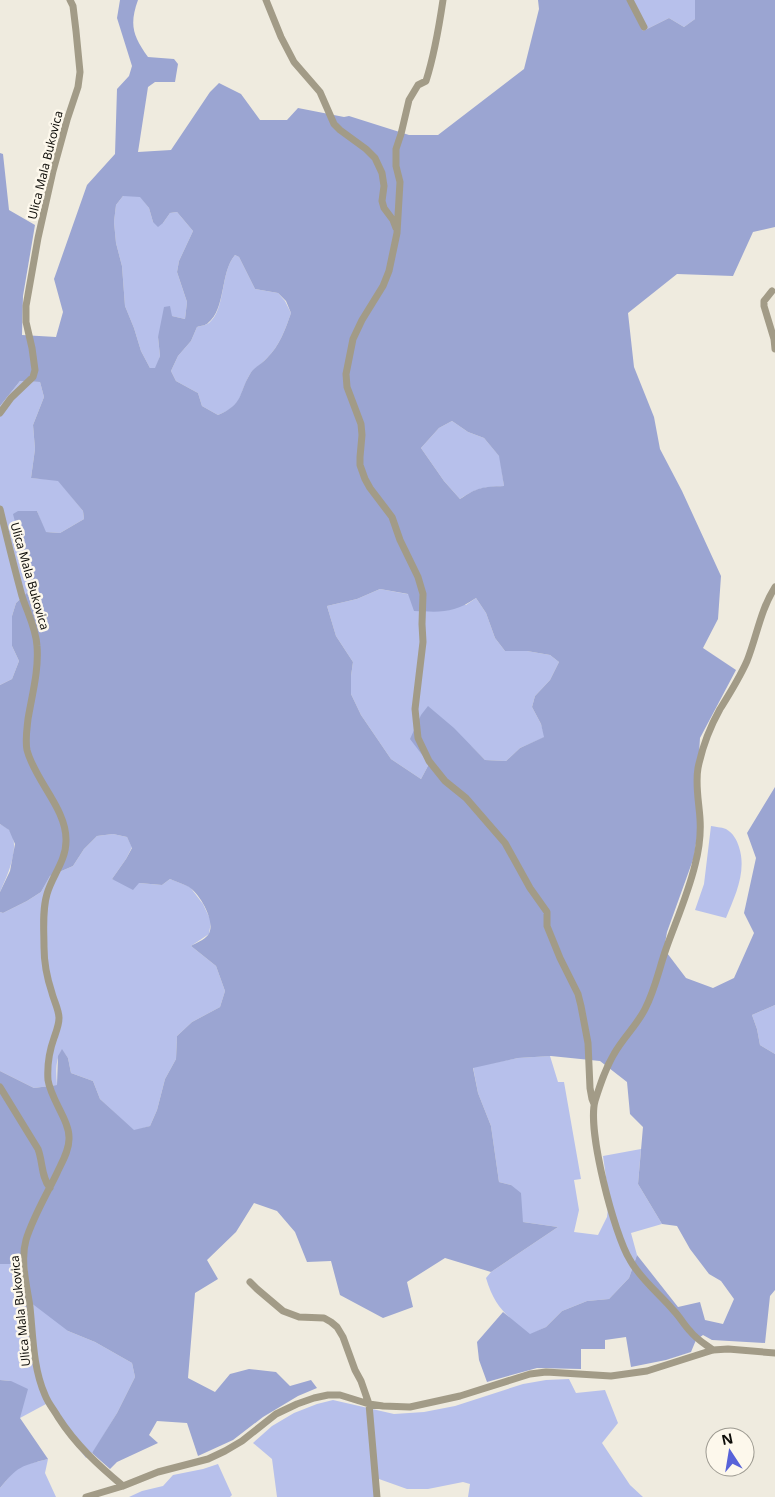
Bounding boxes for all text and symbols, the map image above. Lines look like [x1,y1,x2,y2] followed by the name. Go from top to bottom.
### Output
[23,109,67,221] street label: Ulica Mala Bukovica
[6,520,54,632] street label: Ulica Mala Bukovica
[6,1255,34,1367] street label: Ulica Mala Bukovica
[705,1427,755,1477] north arrow
[720,1428,735,1449] text: N

